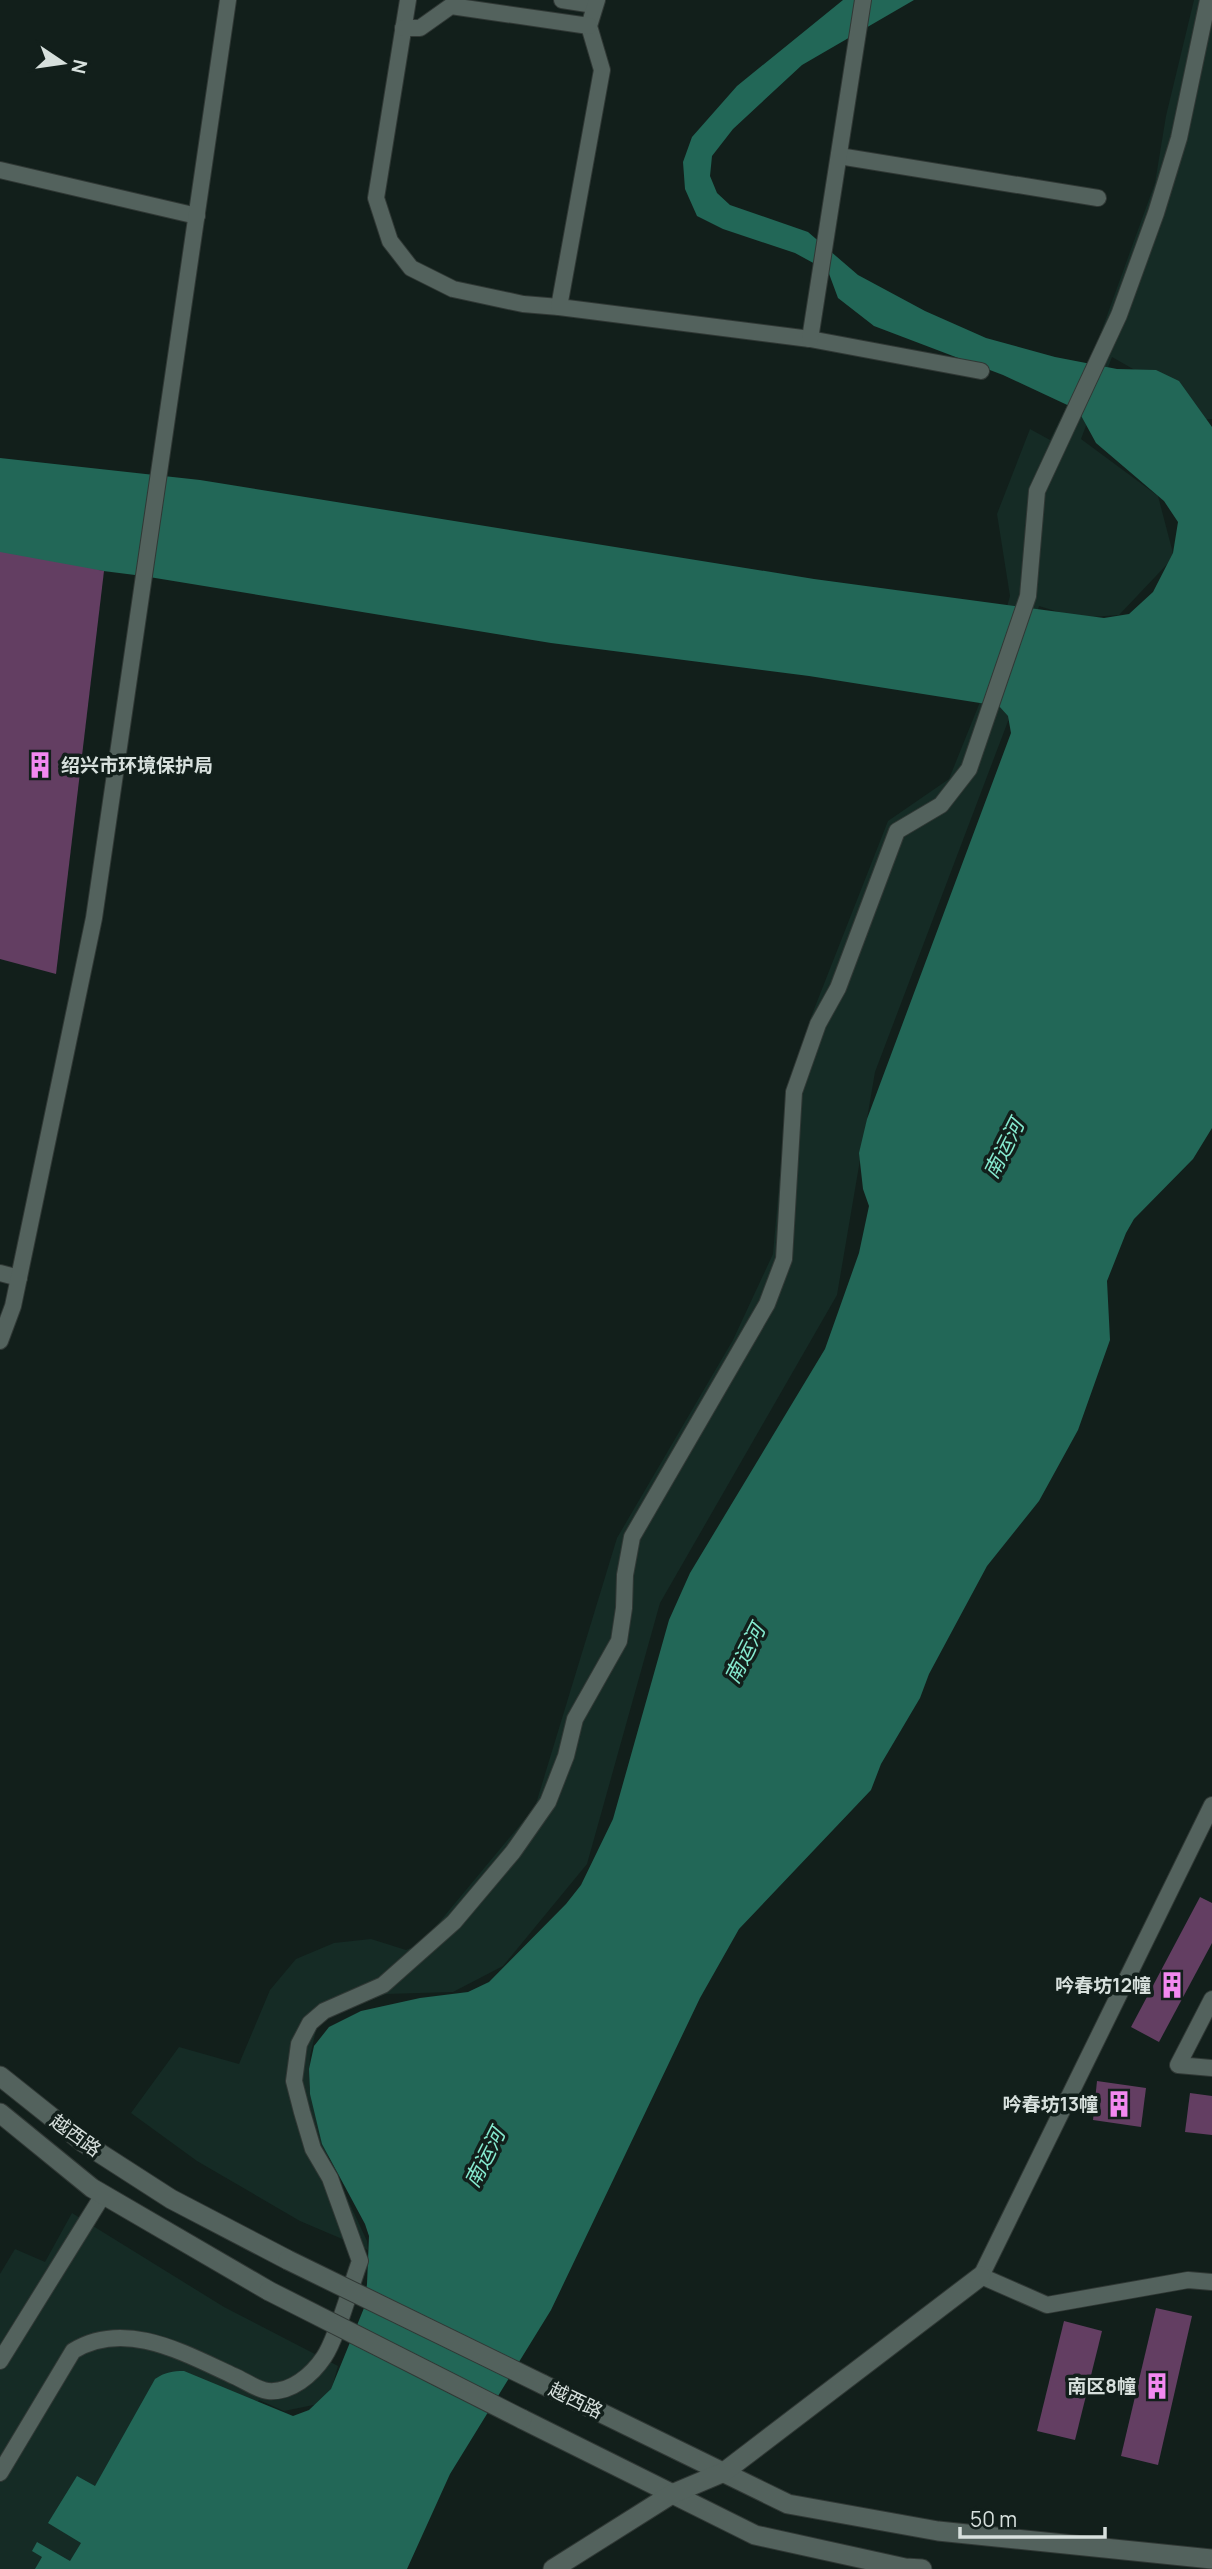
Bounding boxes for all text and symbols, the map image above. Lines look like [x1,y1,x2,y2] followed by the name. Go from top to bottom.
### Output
[28,28,98,98] north arrow
[65,57,94,76] text: N
[25,750,55,780] building icon: 绍兴市环境保护局
[61,752,213,778] place label: 绍兴市环境保护局
[976,1111,1032,1183] water label: 南运河
[717,1616,773,1688] water label: 南运河
[1157,1970,1187,2000] building icon: 吟春坊12幢
[1055,1972,1151,1998] place label: 吟春坊12幢
[1104,2089,1134,2119] building icon: 吟春坊13幢
[1003,2091,1098,2117] place label: 吟春坊13幢
[45,2108,107,2162] street label: 越西路
[457,2120,513,2192] water label: 南运河
[1142,2371,1172,2401] building icon: 南区8幢
[1067,2373,1136,2399] place label: 南区8幢
[545,2376,607,2424] street label: 越西路
[960,2496,1105,2540] scale bar
[970,2505,1017,2533] text: 50 m

